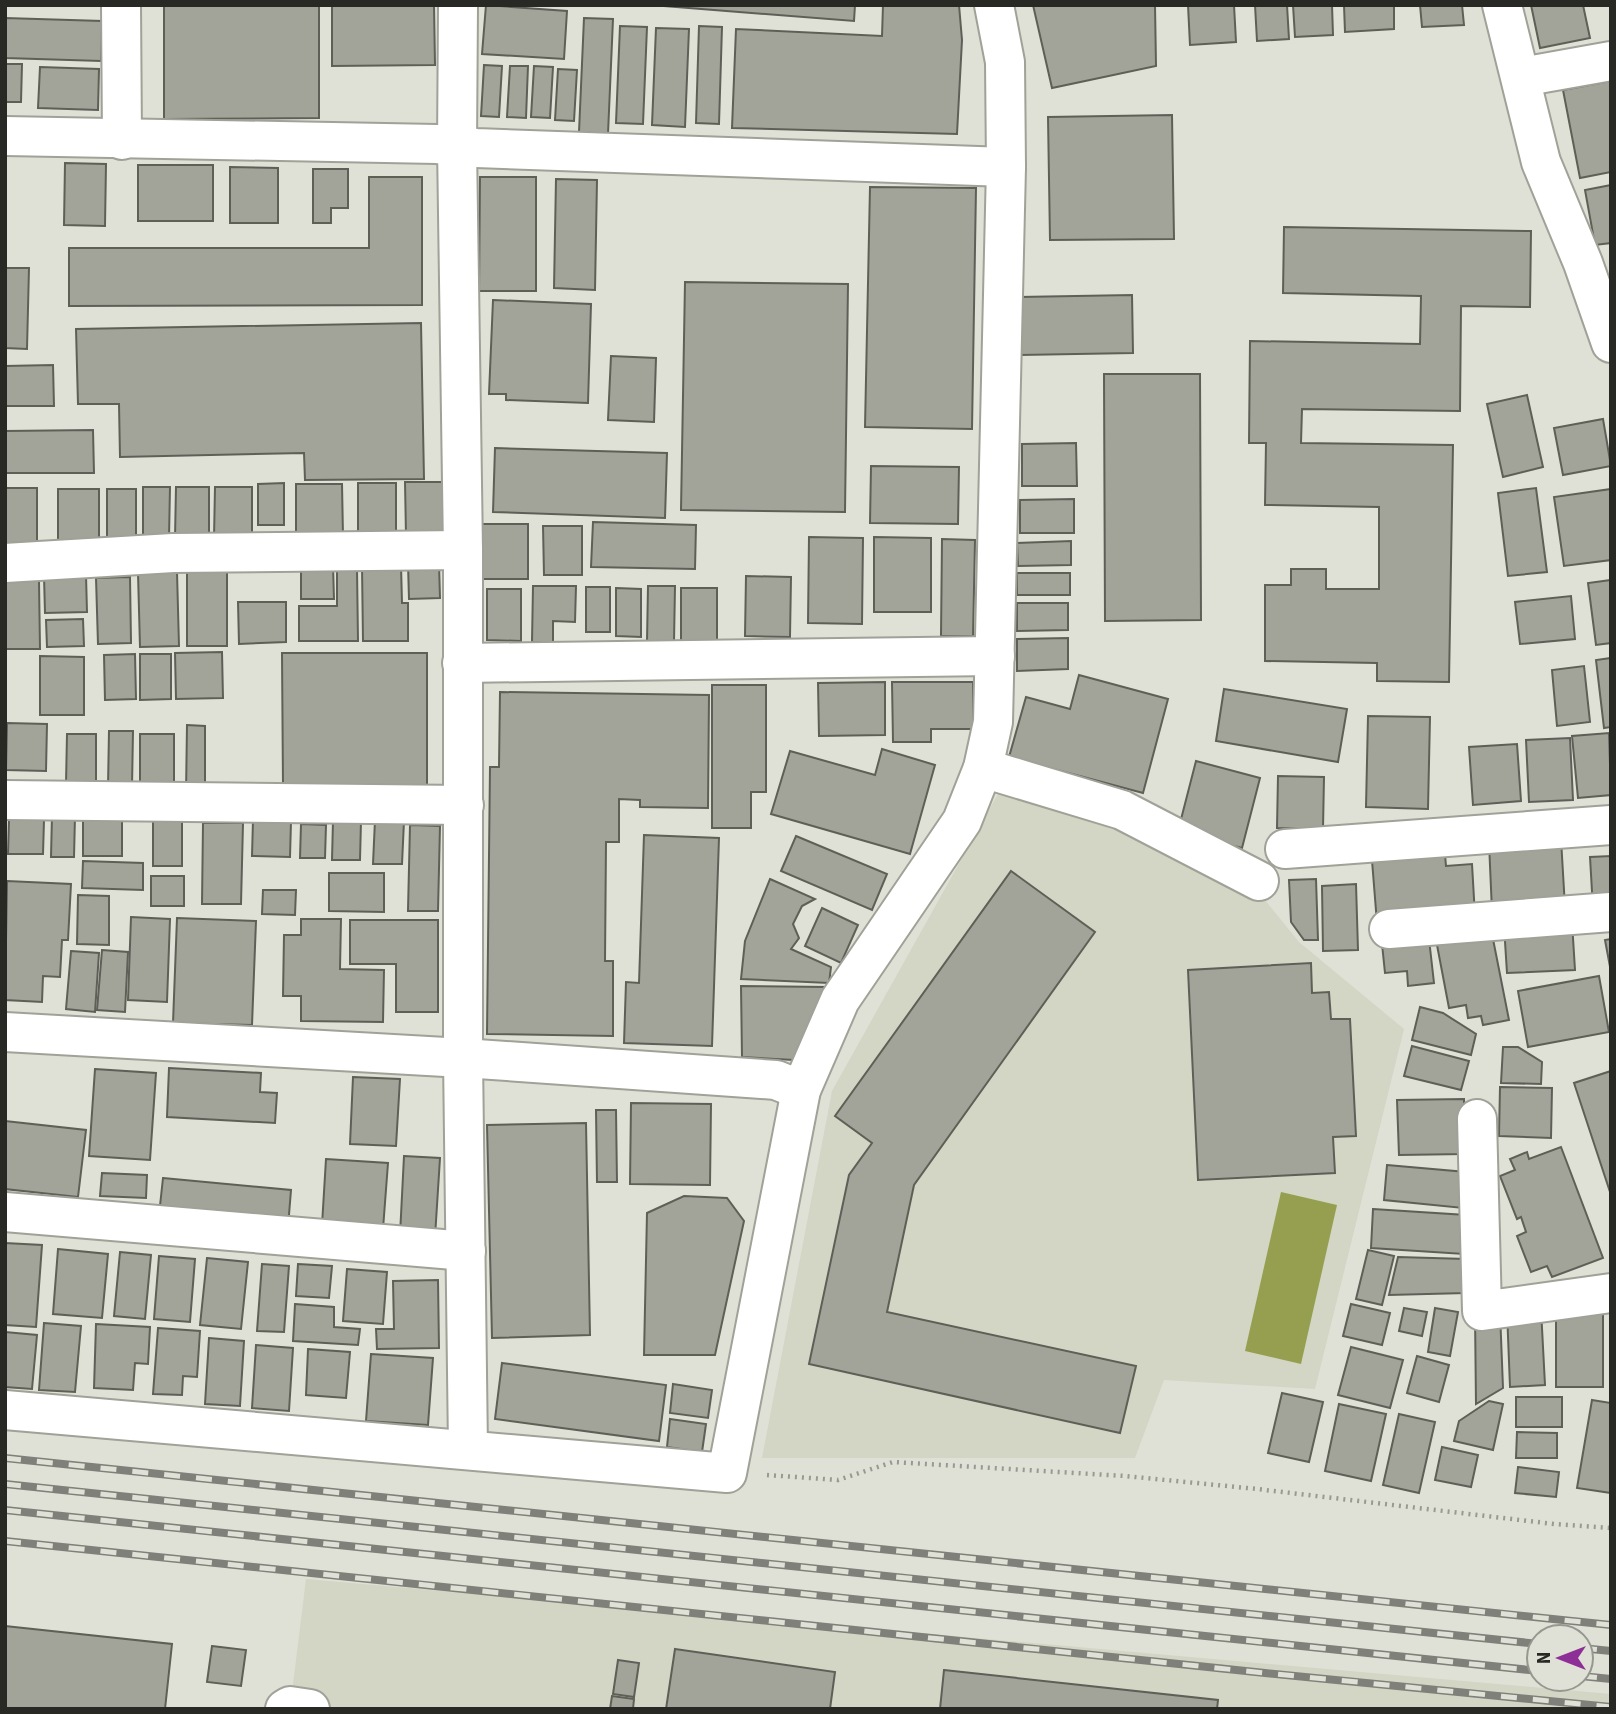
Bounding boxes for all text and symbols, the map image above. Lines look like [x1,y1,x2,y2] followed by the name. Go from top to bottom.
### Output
[1525,1623,1595,1693] north arrow
[1531,1652,1558,1664] text: N

